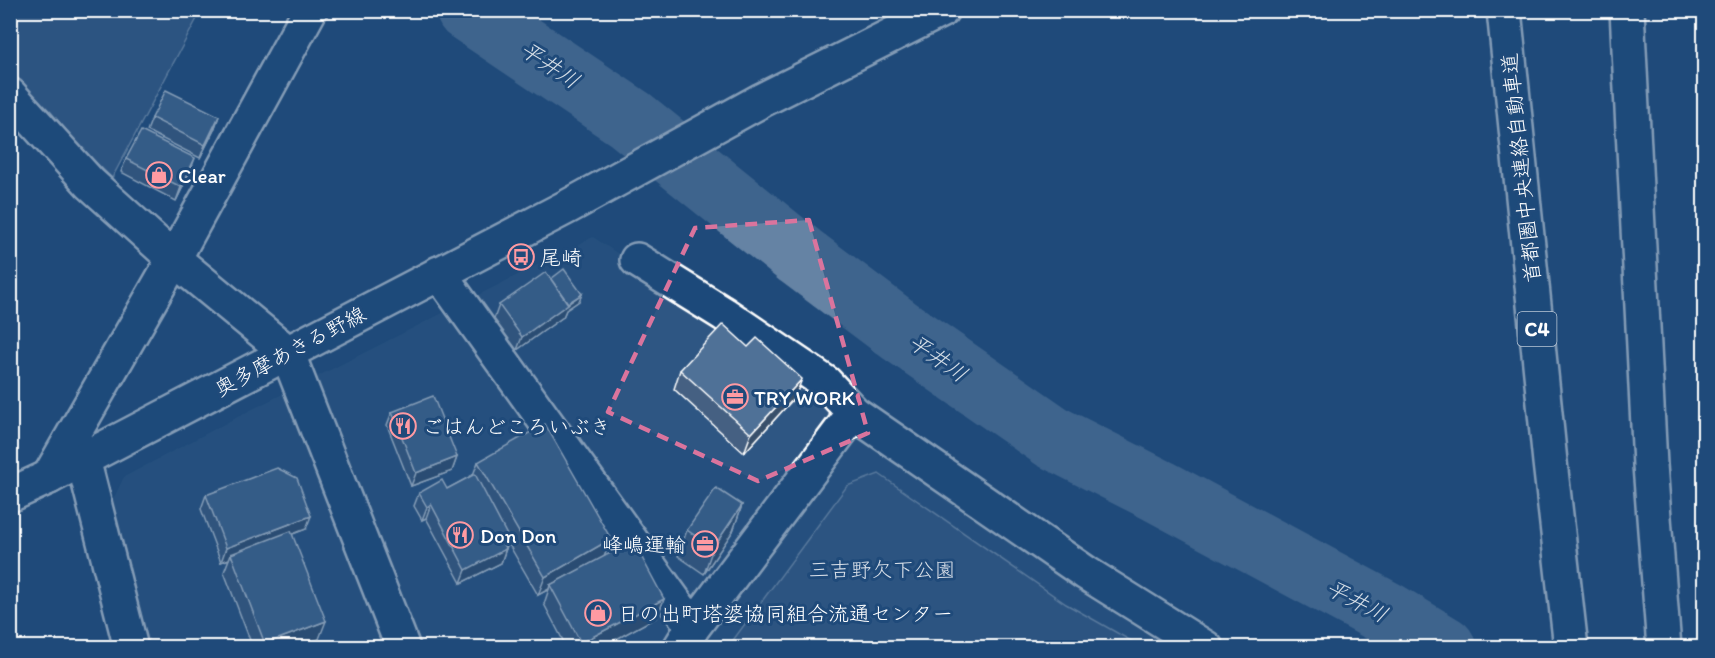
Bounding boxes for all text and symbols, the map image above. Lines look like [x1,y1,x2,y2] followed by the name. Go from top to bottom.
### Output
[515,35,585,95] water label: 平井川
[1496,52,1546,284] street label: 首都圏中央連絡自動車道
[144,160,174,190] shop icon: Clear
[178,163,226,188] place label: Clear
[506,242,536,272] bus stop icon: 尾崎
[540,245,582,270] place label: 尾崎
[210,301,370,401] street label: 奥多摩あきる野線
[1518,312,1556,346] road number: C4
[903,328,973,388] water label: 平井川
[720,382,750,412] office icon: TRY WORK
[754,385,856,410] place label: TRY WORK
[388,411,418,441] restaurant icon: ごはんどころいぶき
[422,414,611,439] place label: ごはんどころいぶき
[445,520,475,550] restaurant icon: Don Don
[480,523,556,548] place label: Don Don
[690,529,720,559] office icon: 峰嶋運輸
[602,532,686,557] place label: 峰嶋運輸
[809,557,956,582] park label: 三吉野欠下公園
[1322,574,1392,628] water label: 平井川
[583,598,613,628] shop icon: 日の出町塔婆協同組合流通センター
[618,601,953,626] place label: 日の出町塔婆協同組合流通センター

